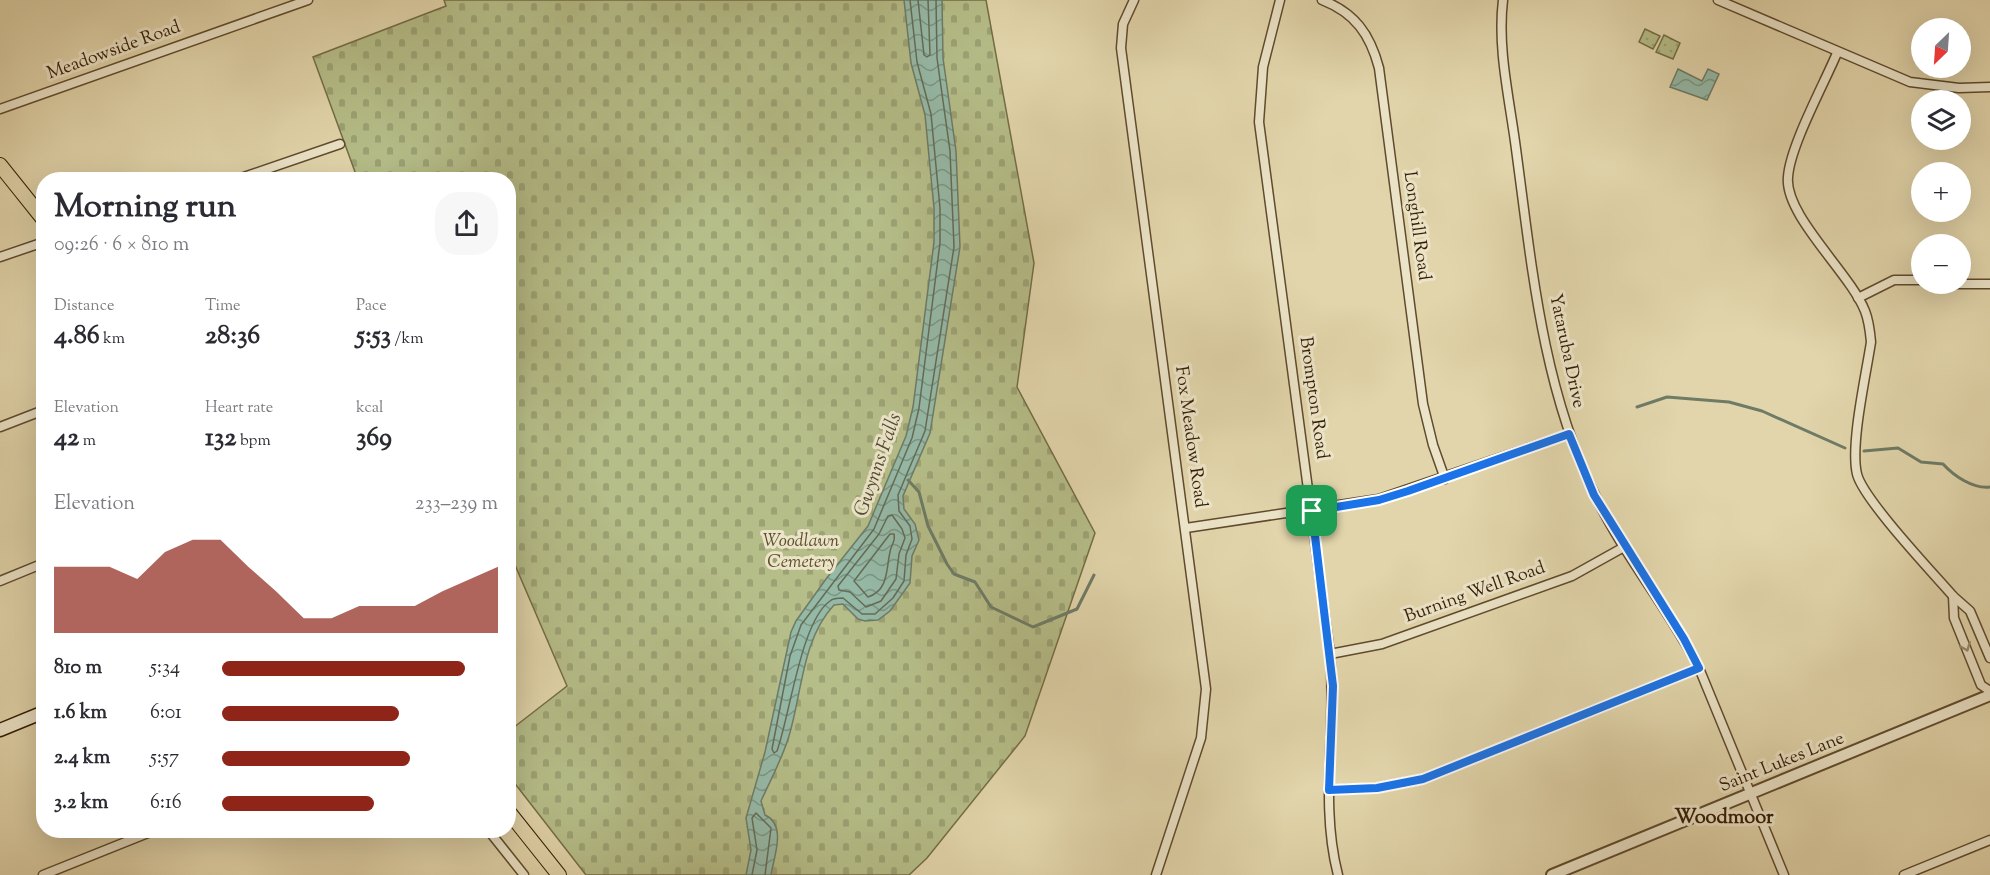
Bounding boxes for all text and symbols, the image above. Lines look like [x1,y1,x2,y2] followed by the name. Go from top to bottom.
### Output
[44,15,184,87] street label: Meadowside Road
[1911,18,1971,78] north arrow
[1911,18,1971,294] map controls
[1911,90,1971,150] button: layers
[1911,162,1971,222] button: +
[1395,170,1437,282] street label: Longhill Road
[54,184,236,232] text: Morning run
[435,192,498,255] button: share
[54,231,189,260] text: 09:26 · 6 × 810 m
[1911,234,1971,294] button: −
[1541,291,1591,411] street label: Yataruba Drive
[54,295,114,318] text: Distance
[205,295,241,318] text: Time
[356,295,387,318] text: Pace
[54,318,100,355] text: 4.86
[205,318,260,355] text: 28:36
[356,318,391,355] text: 5:53
[100,328,125,351] text: km
[391,328,423,351] text: /km
[1292,335,1334,461] street label: Brompton Road
[1167,364,1213,510] street label: Fox Meadow Road
[54,397,119,420] text: Elevation
[205,397,273,420] text: Heart rate
[356,397,384,420] text: kcal
[848,409,910,521] water label: Gwynns Falls
[54,420,79,457] text: 42
[205,420,237,457] text: 132
[356,420,392,457] text: 369
[79,430,96,453] text: m
[237,430,271,453] text: bpm
[1286,485,1337,536] pin
[54,490,135,519] text: Elevation
[415,490,498,519] text: 233–239 m
[1295,494,1328,527] icon: arrive
[763,529,840,576] park label: Woodlawn Cemetery
[1401,555,1549,631] street label: Burning Well Road
[1958,641,1971,651] one-way arrow
[54,654,102,683] text: 810 m
[150,654,180,683] text: 5:34
[54,699,107,728] text: 1.6 km
[150,699,182,728] text: 6:01
[1716,726,1848,800] street label: Saint Lukes Lane
[54,744,110,773] text: 2.4 km
[150,744,179,773] text: 5:57
[54,789,108,818] text: 3.2 km
[150,789,182,818] text: 6:16
[1674,804,1774,833] district label: Woodmoor

